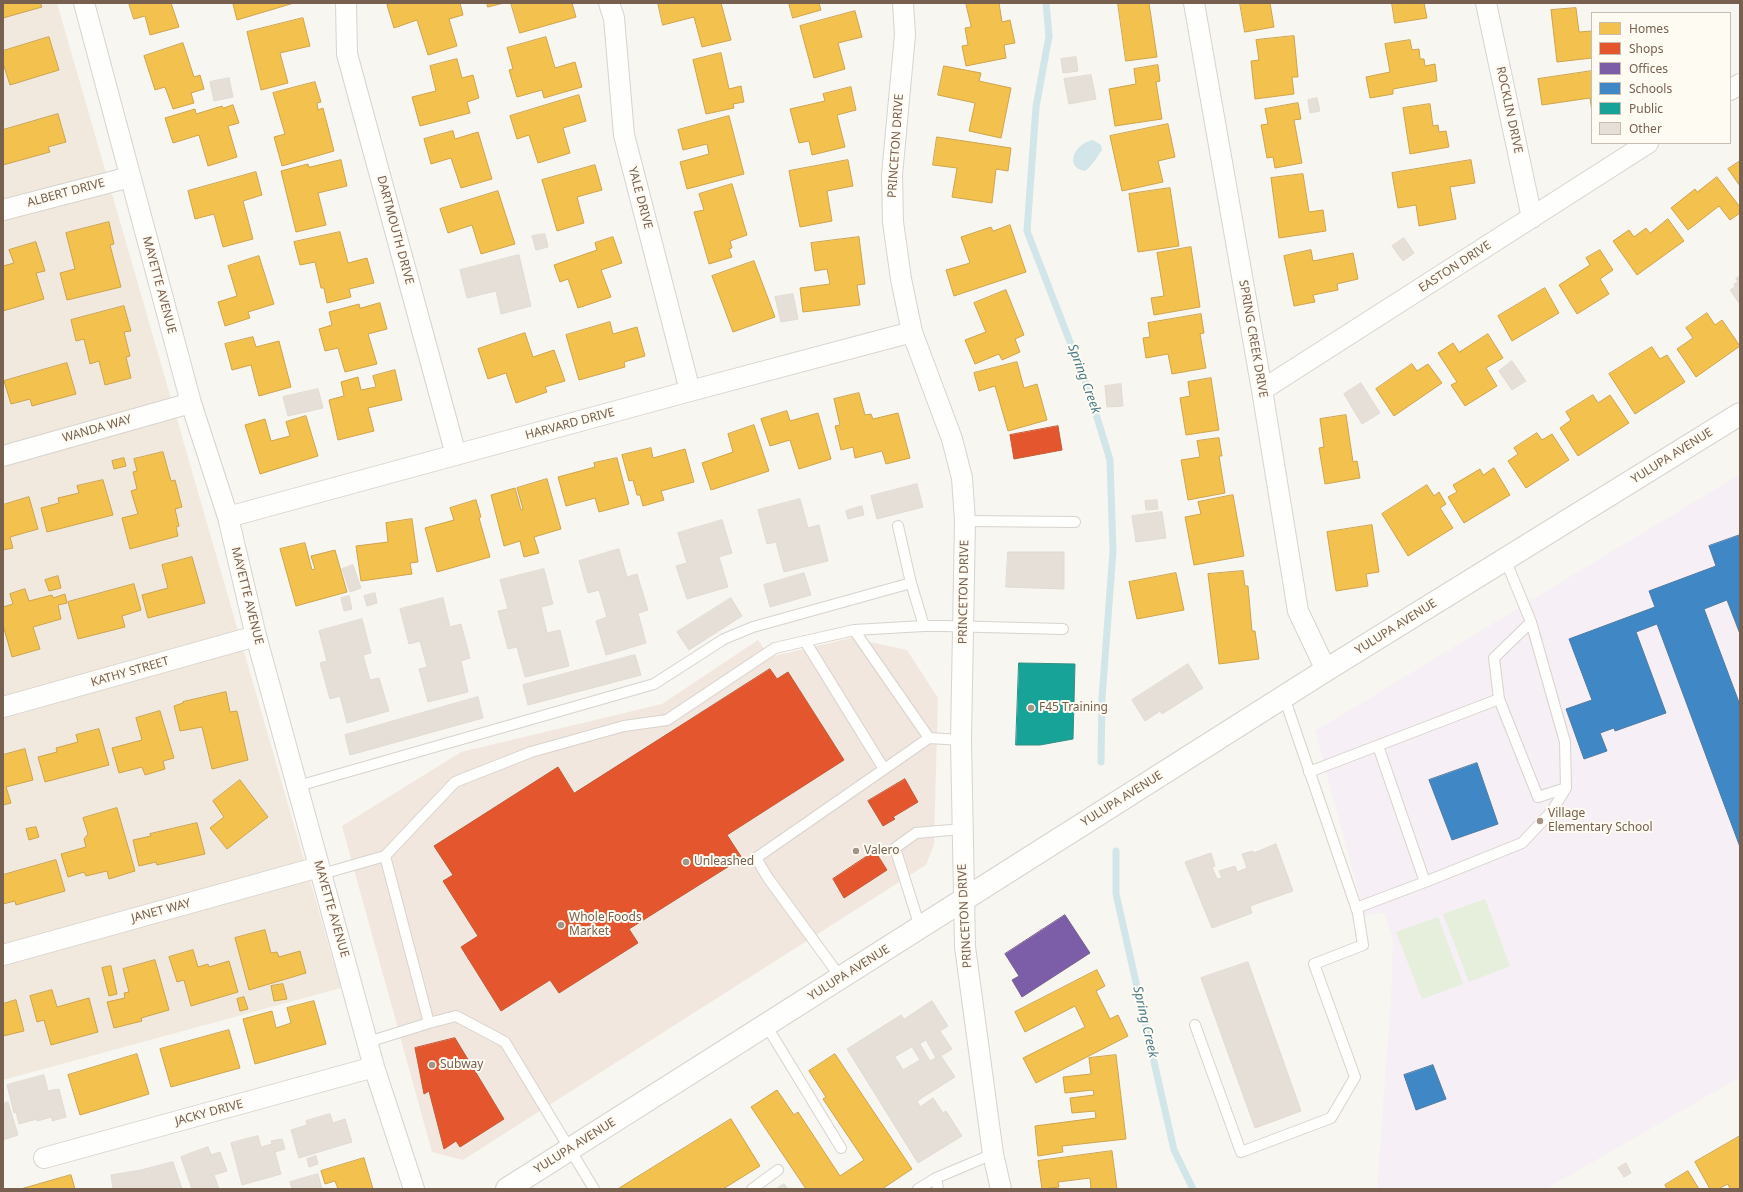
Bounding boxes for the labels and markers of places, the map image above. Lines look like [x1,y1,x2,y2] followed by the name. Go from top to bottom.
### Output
[1039,701,1108,715] place label: F45 Training
[1026,703,1036,713] marker: F45 Training
[1548,807,1653,835] place label: Village Elementary School
[1535,816,1545,826] marker: Village Elementary School
[864,844,900,858] place label: Valero
[851,846,861,856] marker: Valero
[694,855,754,869] place label: Unleashed
[681,857,691,867] marker: Unleashed
[569,911,642,939] place label: Whole Foods Market
[556,920,566,930] marker: Whole Foods Market
[440,1058,483,1072] place label: Subway
[427,1060,437,1070] marker: Subway

